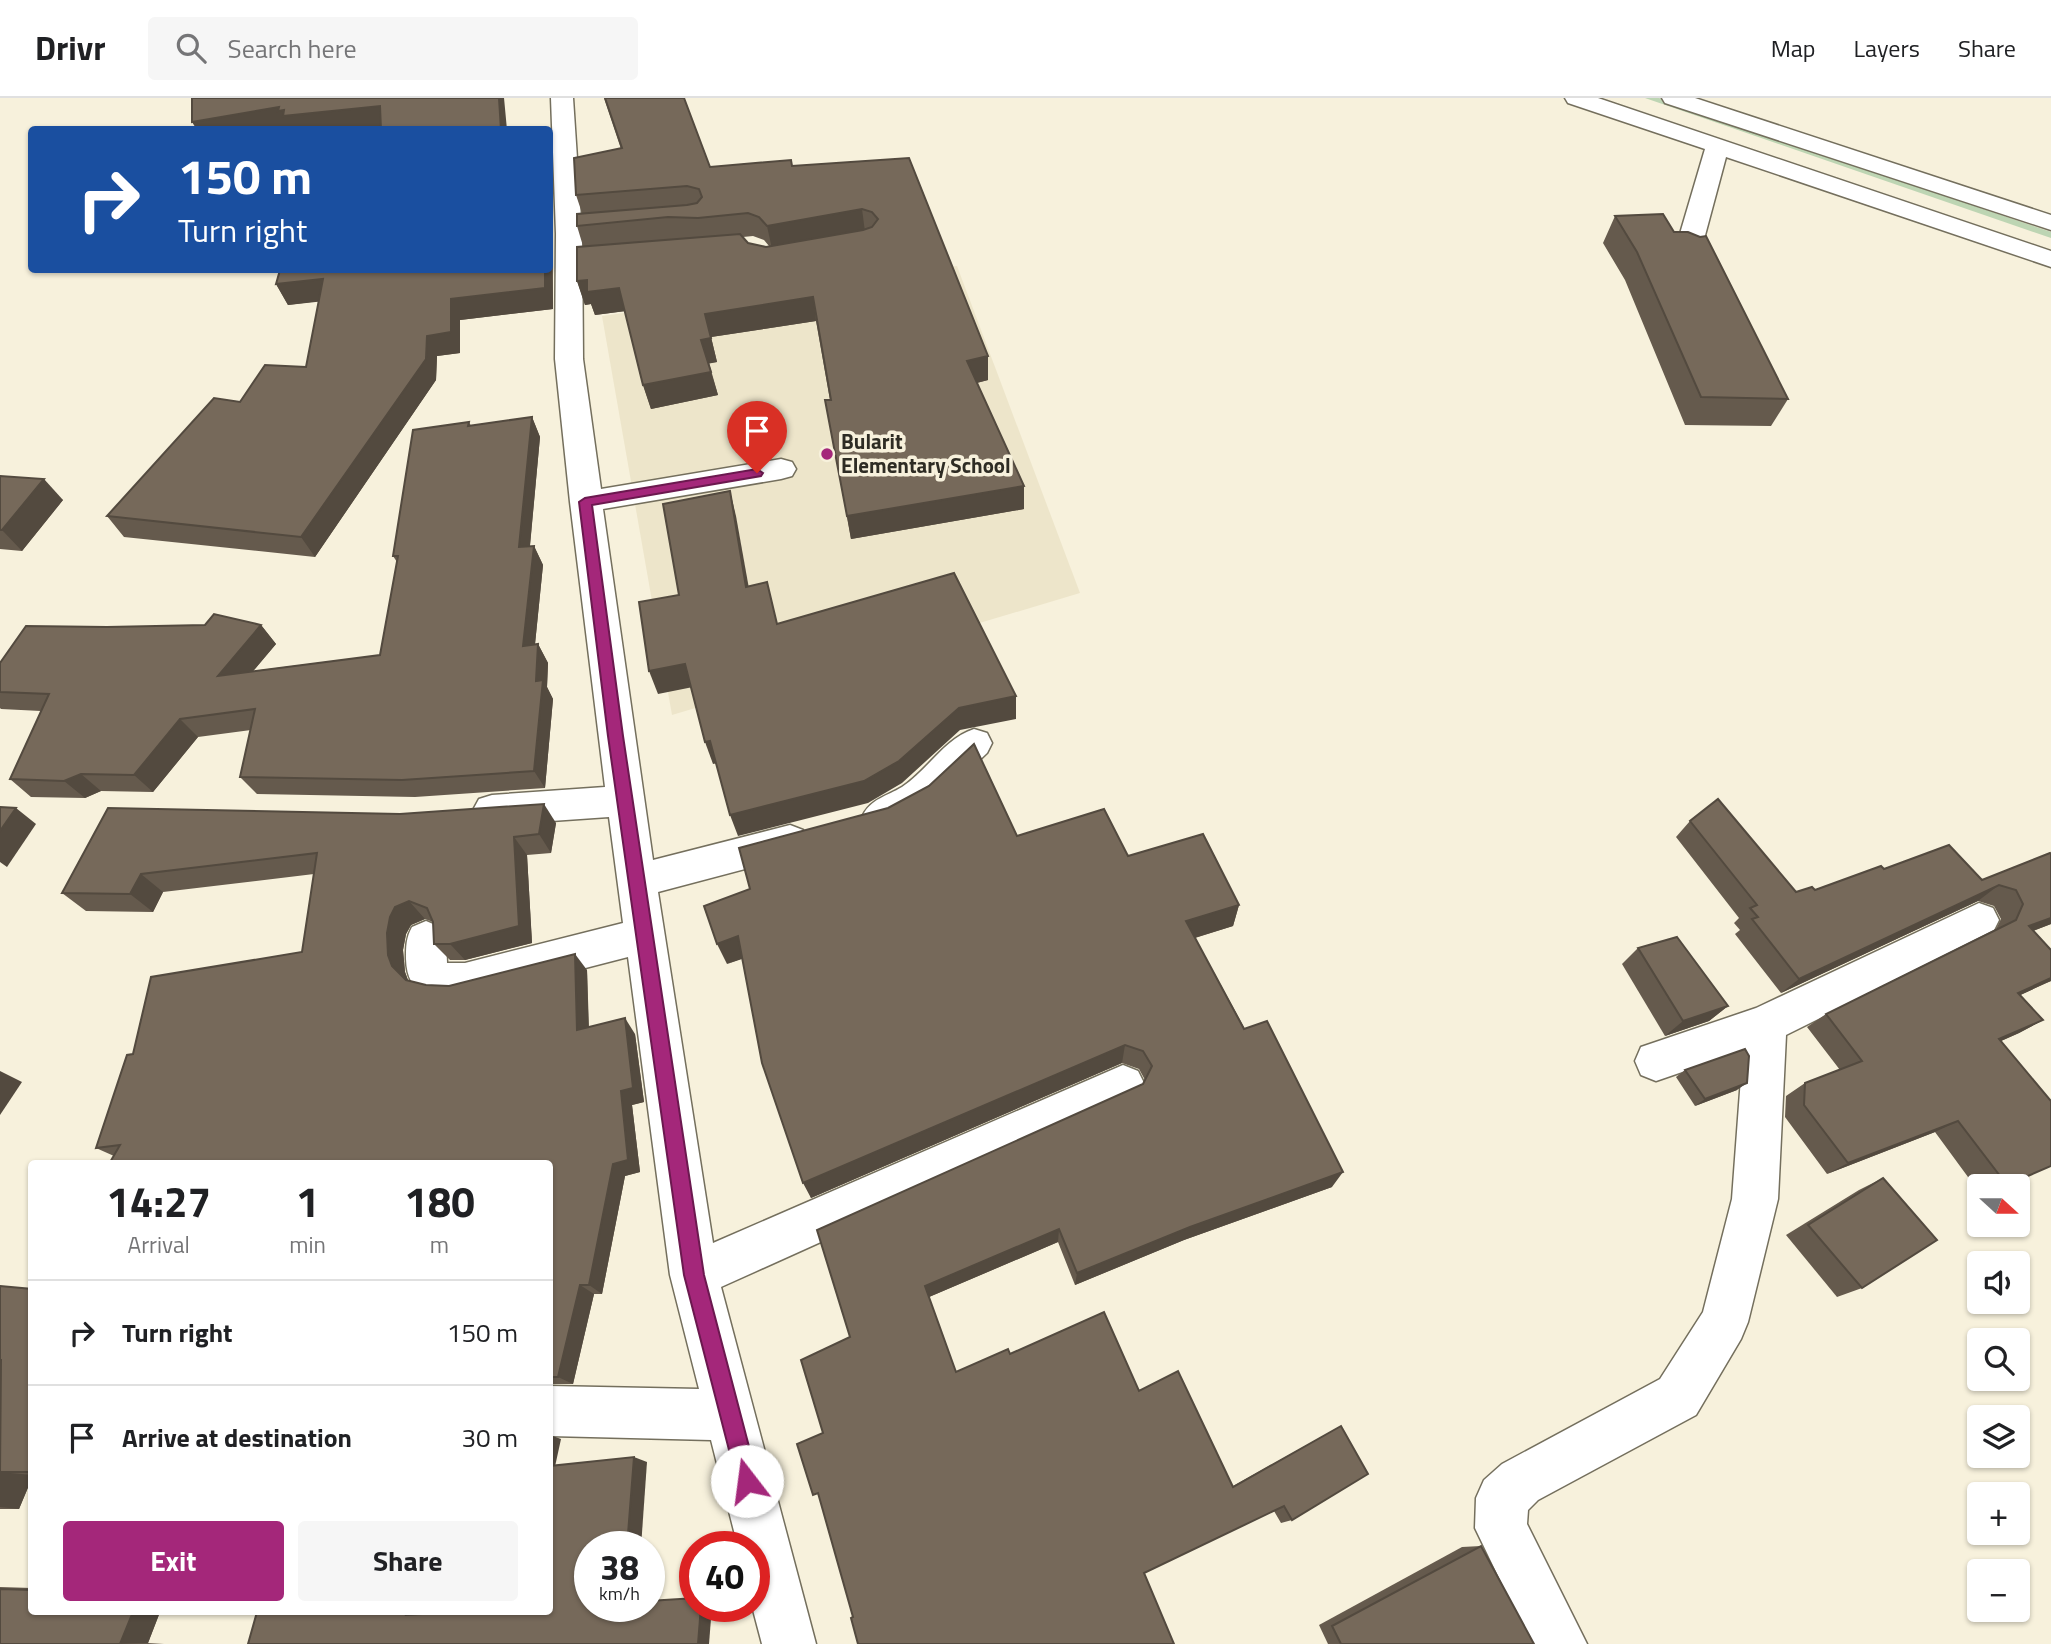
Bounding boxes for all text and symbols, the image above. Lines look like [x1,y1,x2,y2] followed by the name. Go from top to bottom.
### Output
[148,17,638,80] search box
[35,23,106,73] text: Drivr
[172,29,210,67] icon: search
[228,29,357,68] text: Search here
[1771,30,1816,66] text: Map
[1854,30,1920,66] text: Layers
[1958,30,2016,66] text: Share
[178,138,312,213] text: 150 m
[63,154,154,245] icon: right
[178,206,307,254] text: Turn right
[727,401,787,473] pin
[738,412,776,450] icon: arrive
[841,425,1011,481] place label: Bularit Elementary School
[819,446,835,462] marker: Bularit Elementary School
[106,1169,211,1233] text: 14:27
[296,1169,319,1233] text: 1
[404,1169,475,1233] text: 180
[1967,1174,2030,1237] north arrow
[1967,1174,2030,1622] map controls
[127,1227,190,1262] text: Arrival
[289,1227,326,1262] text: min
[430,1227,449,1262] text: m
[1967,1251,2030,1314] button: sound
[122,1313,233,1352] text: Turn right
[447,1313,518,1352] text: 150 m
[63,1314,101,1352] icon: right
[1967,1328,2030,1391] button: search
[1967,1405,2030,1468] button: layers
[122,1418,352,1457] text: Arrive at destination
[461,1418,518,1457] text: 30 m
[63,1419,101,1457] icon: arrive
[710,1444,784,1518] position arrow
[1967,1482,2030,1545] button: +
[63,1521,284,1601] button: Exit
[298,1521,518,1601] button: Share
[679,1531,770,1622] speed limit sign: 40
[600,1540,639,1594] text: 38
[1967,1559,2030,1622] button: −
[599,1580,640,1607] text: km/h

